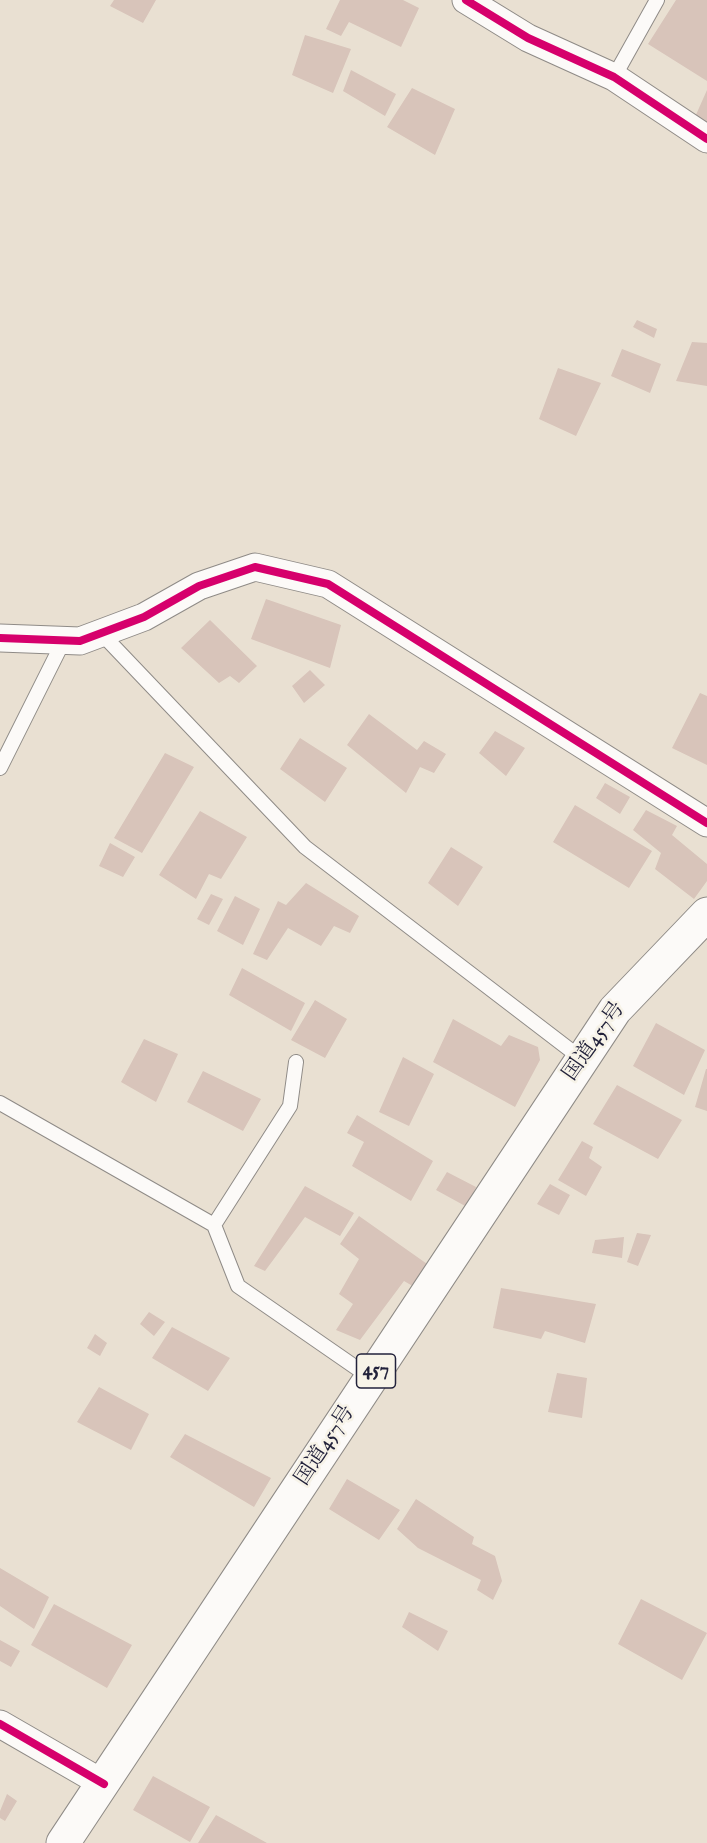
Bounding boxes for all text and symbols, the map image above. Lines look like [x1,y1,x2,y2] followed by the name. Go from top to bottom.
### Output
[559,998,631,1086] street label: 国道457号
[356,1354,395,1388] road number: 457
[291,1401,361,1491] street label: 国道457号

